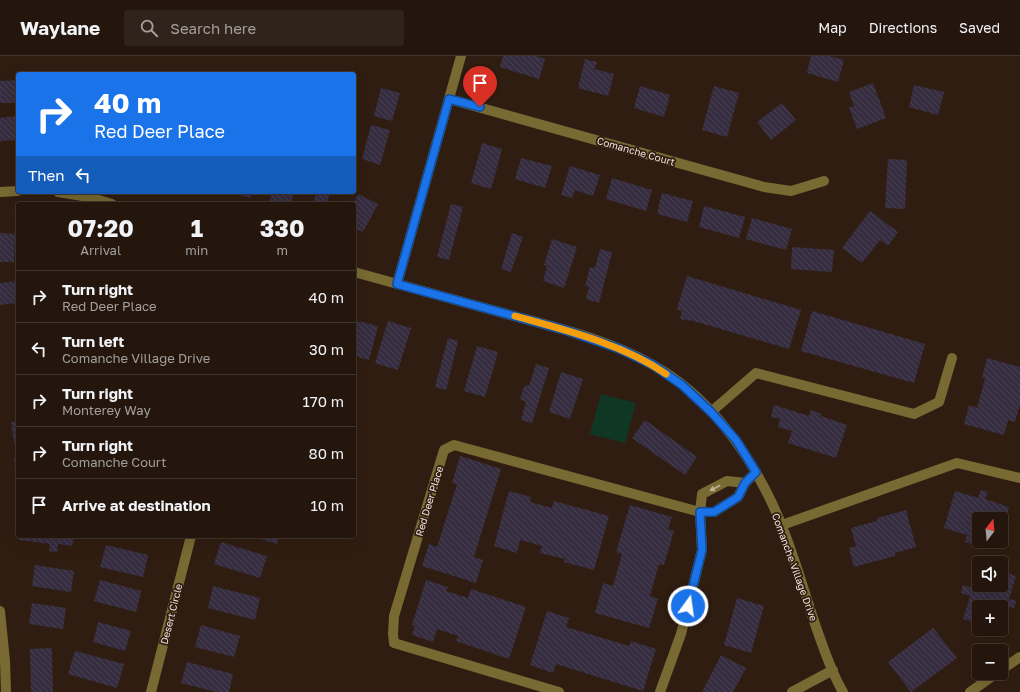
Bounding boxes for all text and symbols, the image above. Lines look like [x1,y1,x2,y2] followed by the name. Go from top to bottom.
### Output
[124,10,404,46] search box
[20,16,100,39] text: Waylane
[138,17,160,39] icon: search
[170,19,256,37] text: Search here
[818,19,847,36] text: Map
[869,19,937,36] text: Directions
[959,19,1000,36] text: Saved
[463,66,497,107] pin
[469,72,491,94] icon: arrive
[94,86,161,119] text: 40 m
[28,88,80,140] icon: right
[94,120,225,142] text: Red Deer Place
[596,134,676,168] street label: Comanche Court
[72,164,94,186] icon: left
[28,166,64,184] text: Then
[67,213,134,242] text: 07:20
[191,213,203,242] text: 1
[260,213,305,242] text: 330
[80,242,121,258] text: Arrival
[185,242,208,258] text: min
[276,242,288,258] text: m
[62,280,133,298] text: Turn right
[28,286,50,308] icon: right
[309,288,344,306] text: 40 m
[62,298,157,314] text: Red Deer Place
[62,332,124,350] text: Turn left
[28,338,50,360] icon: left
[309,340,344,358] text: 30 m
[62,350,210,366] text: Comanche Village Drive
[62,384,133,402] text: Turn right
[28,390,50,412] icon: right
[302,392,344,410] text: 170 m
[62,402,151,418] text: Monterey Way
[62,436,133,454] text: Turn right
[28,442,50,464] icon: right
[309,444,344,462] text: 80 m
[62,454,166,470] text: Comanche Court
[413,464,445,538] street label: Red Deer Place
[709,485,720,491] one-way arrow
[28,494,50,516] icon: arrive
[62,496,211,514] text: Arrive at destination
[310,496,344,514] text: 10 m
[770,511,820,623] street label: Comanche Village Drive
[972,512,1008,548] north arrow
[972,512,1008,680] map controls
[972,556,1008,592] button: sound
[158,582,184,646] street label: Desert Circle
[667,585,709,627] position arrow
[972,600,1008,636] button: +
[972,644,1008,680] button: −

